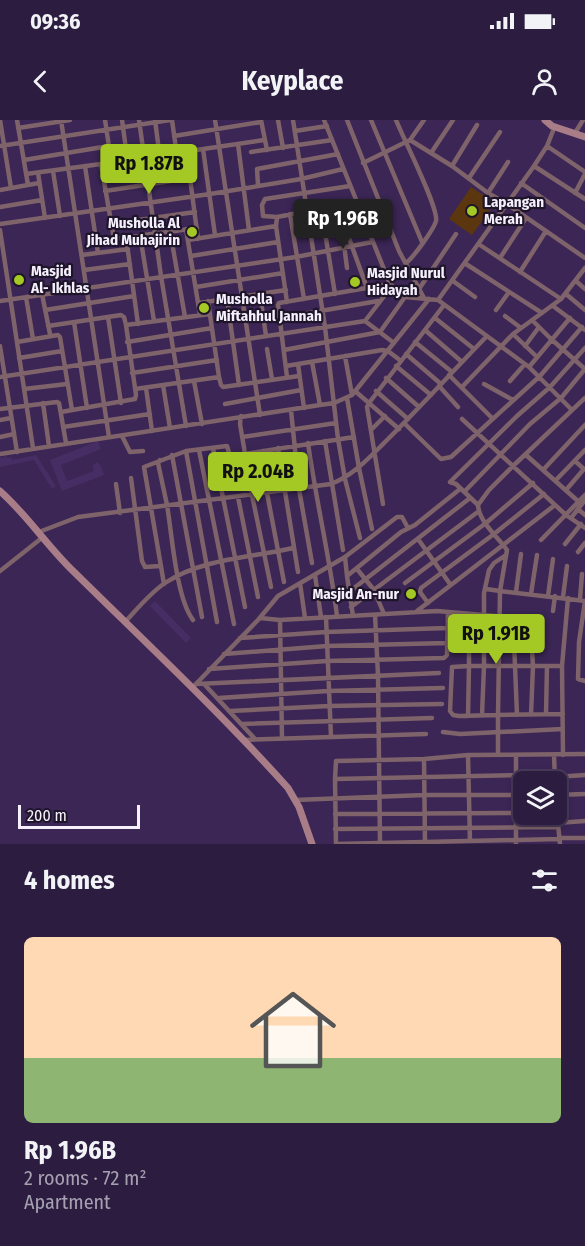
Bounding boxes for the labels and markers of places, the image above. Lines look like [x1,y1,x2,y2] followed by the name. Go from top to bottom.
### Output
[87,144,211,195] pin: Rp 1.87B
[484,193,544,228] place label: Lapangan Merah
[281,199,405,250] pin: Rp 1.96B
[465,204,479,218] marker: Lapangan Merah
[85,214,181,249] place label: Musholla Al Jihad Muhajirin
[185,225,199,239] marker: Musholla Al Jihad Muhajirin
[30,262,90,297] place label: Masjid Al- Ikhlas
[367,264,446,299] place label: Masjid Nurul Hidayah
[12,273,26,287] marker: Masjid Al- Ikhlas
[348,275,362,289] marker: Masjid Nurul Hidayah
[216,290,322,325] place label: Musholla Miftahhul Jannah
[197,301,211,315] marker: Musholla Miftahhul Jannah
[196,452,320,503] pin: Rp 2.04B
[312,585,399,603] place label: Masjid An-nur
[404,587,418,601] marker: Masjid An-nur
[434,614,558,665] pin: Rp 1.91B

